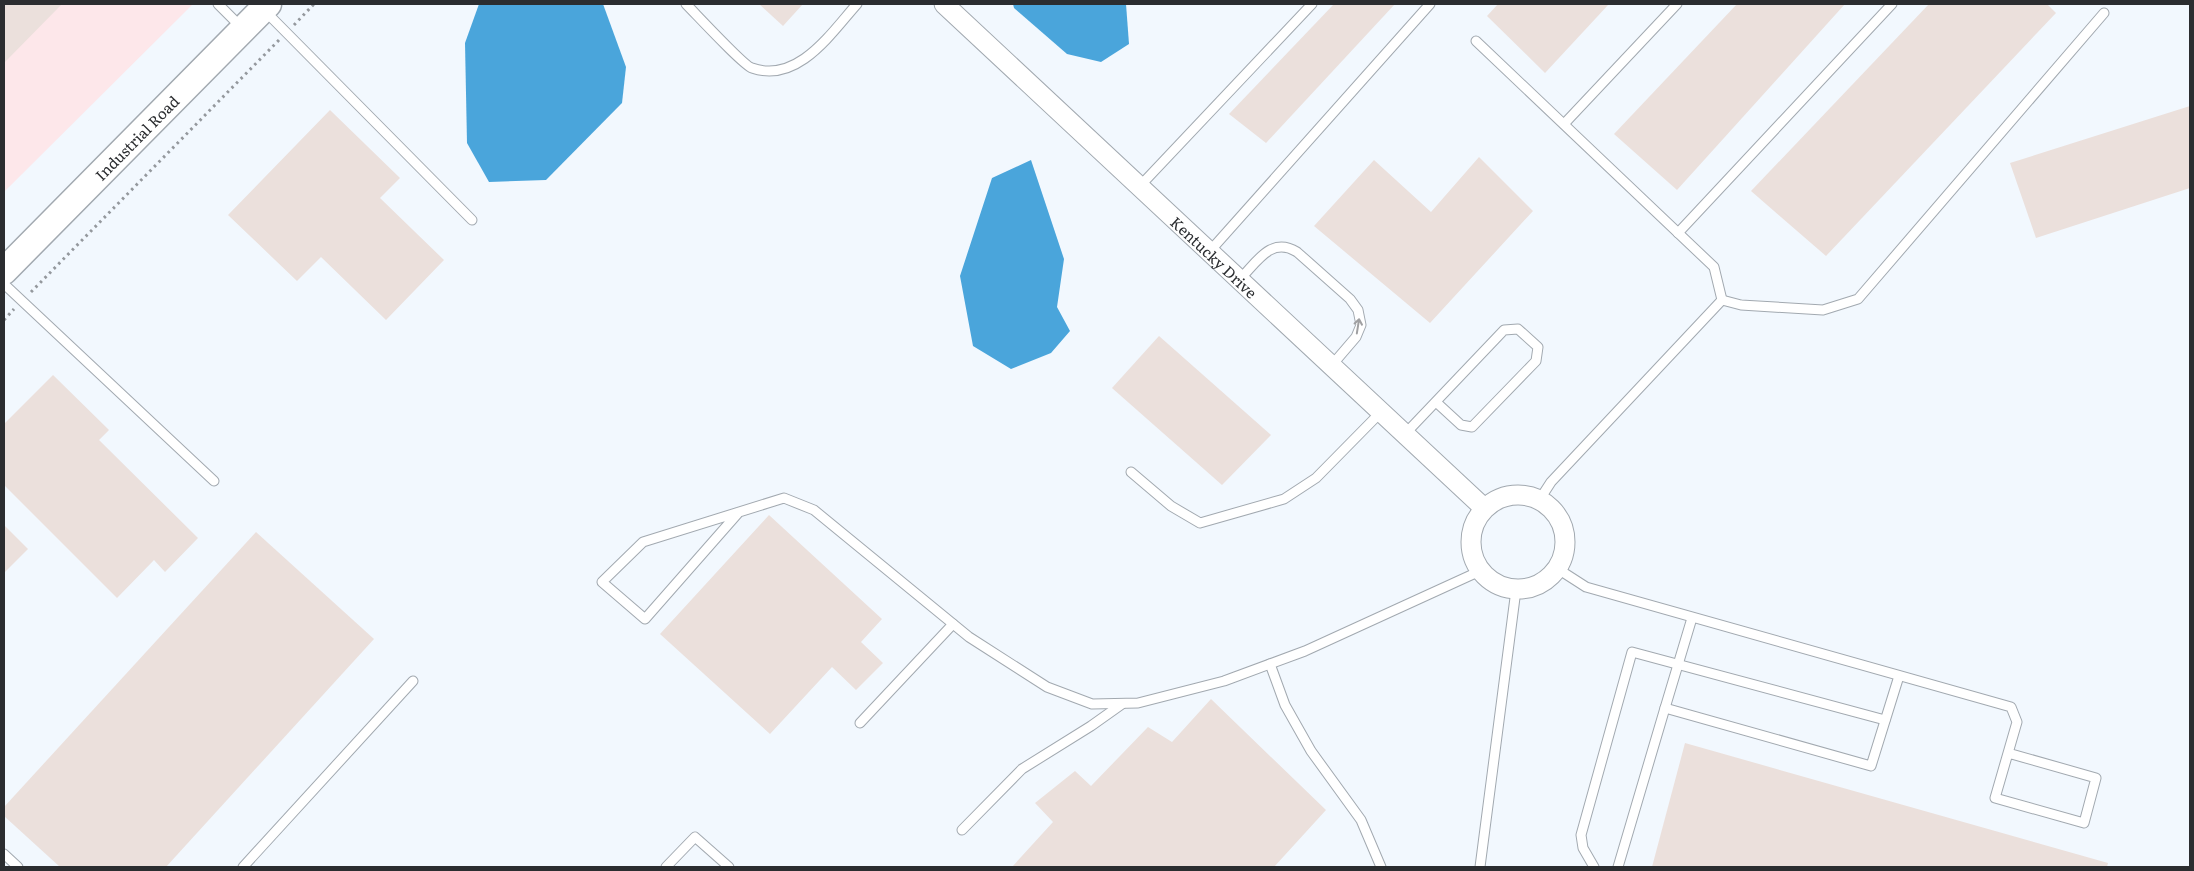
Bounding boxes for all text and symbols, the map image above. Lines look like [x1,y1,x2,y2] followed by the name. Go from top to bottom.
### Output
[89,90,184,185] street label: Industrial Road
[1166,210,1263,303] street label: Kentucky Drive
[1354,319,1364,335] one-way arrow

